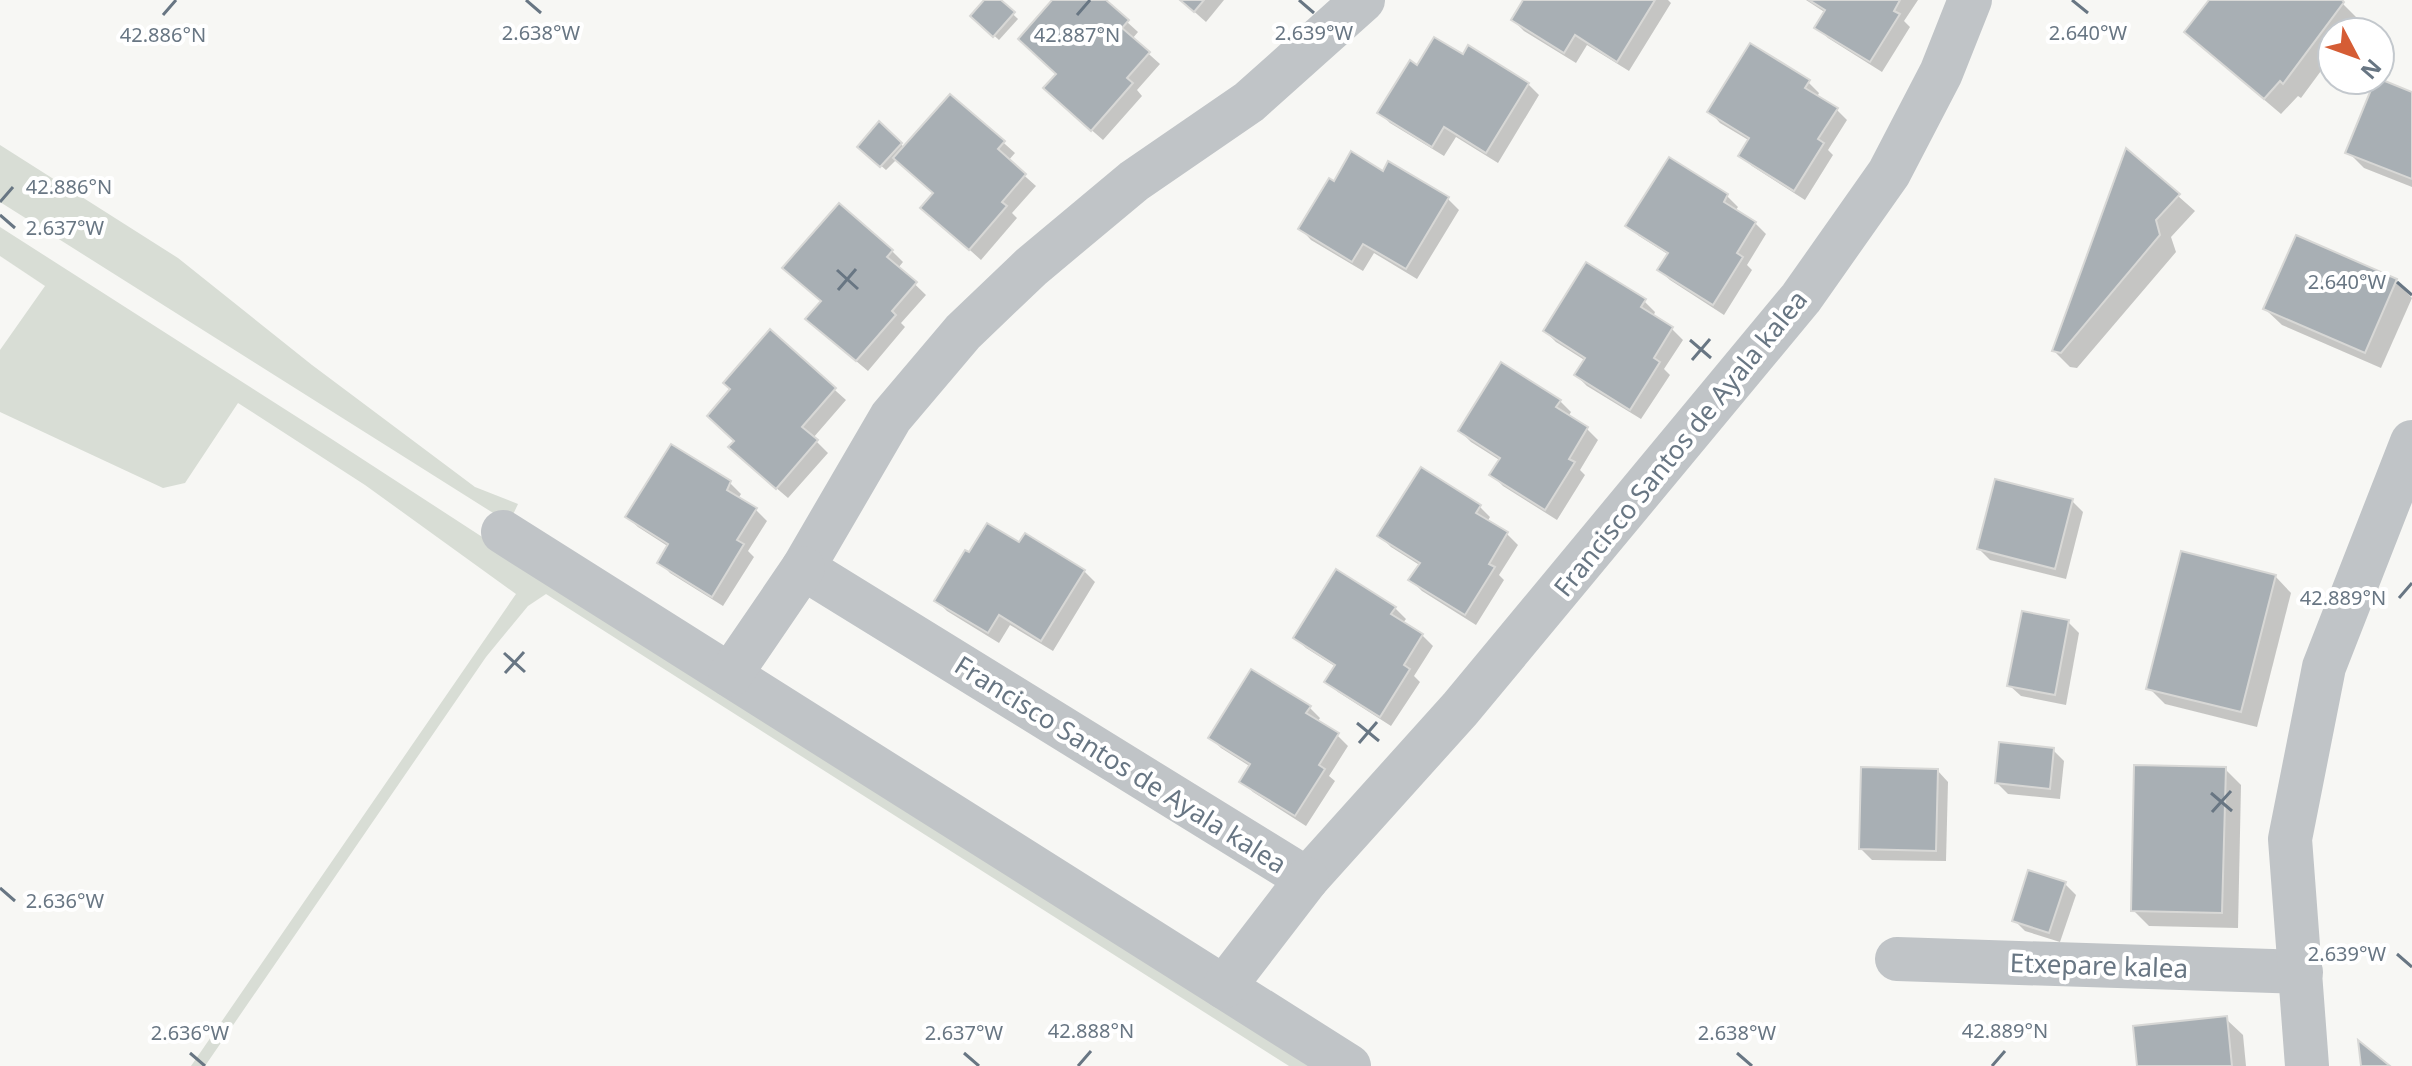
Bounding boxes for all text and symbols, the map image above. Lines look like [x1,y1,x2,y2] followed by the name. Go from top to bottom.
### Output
[2316,16,2396,96] north arrow
[502,19,581,46] text: 2.638°W
[1275,19,1354,46] text: 2.639°W
[2049,19,2128,46] text: 2.640°W
[120,21,206,48] text: 42.886°N
[1034,21,1120,48] text: 42.887°N
[2355,53,2389,86] text: N
[26,173,112,200] text: 42.886°N
[26,214,105,241] text: 2.637°W
[2308,268,2387,295] text: 2.640°W
[1545,282,1815,604] street label: Francisco Santos de Ayala kalea
[2300,584,2386,611] text: 42.889°N
[948,647,1294,881] street label: Francisco Santos de Ayala kalea
[26,887,105,914] text: 2.636°W
[2308,940,2387,967] text: 2.639°W
[2009,944,2189,986] street label: Etxepare kalea
[1048,1017,1134,1044] text: 42.888°N
[1962,1017,2048,1044] text: 42.889°N
[151,1019,230,1046] text: 2.636°W
[925,1019,1004,1046] text: 2.637°W
[1698,1019,1777,1046] text: 2.638°W

